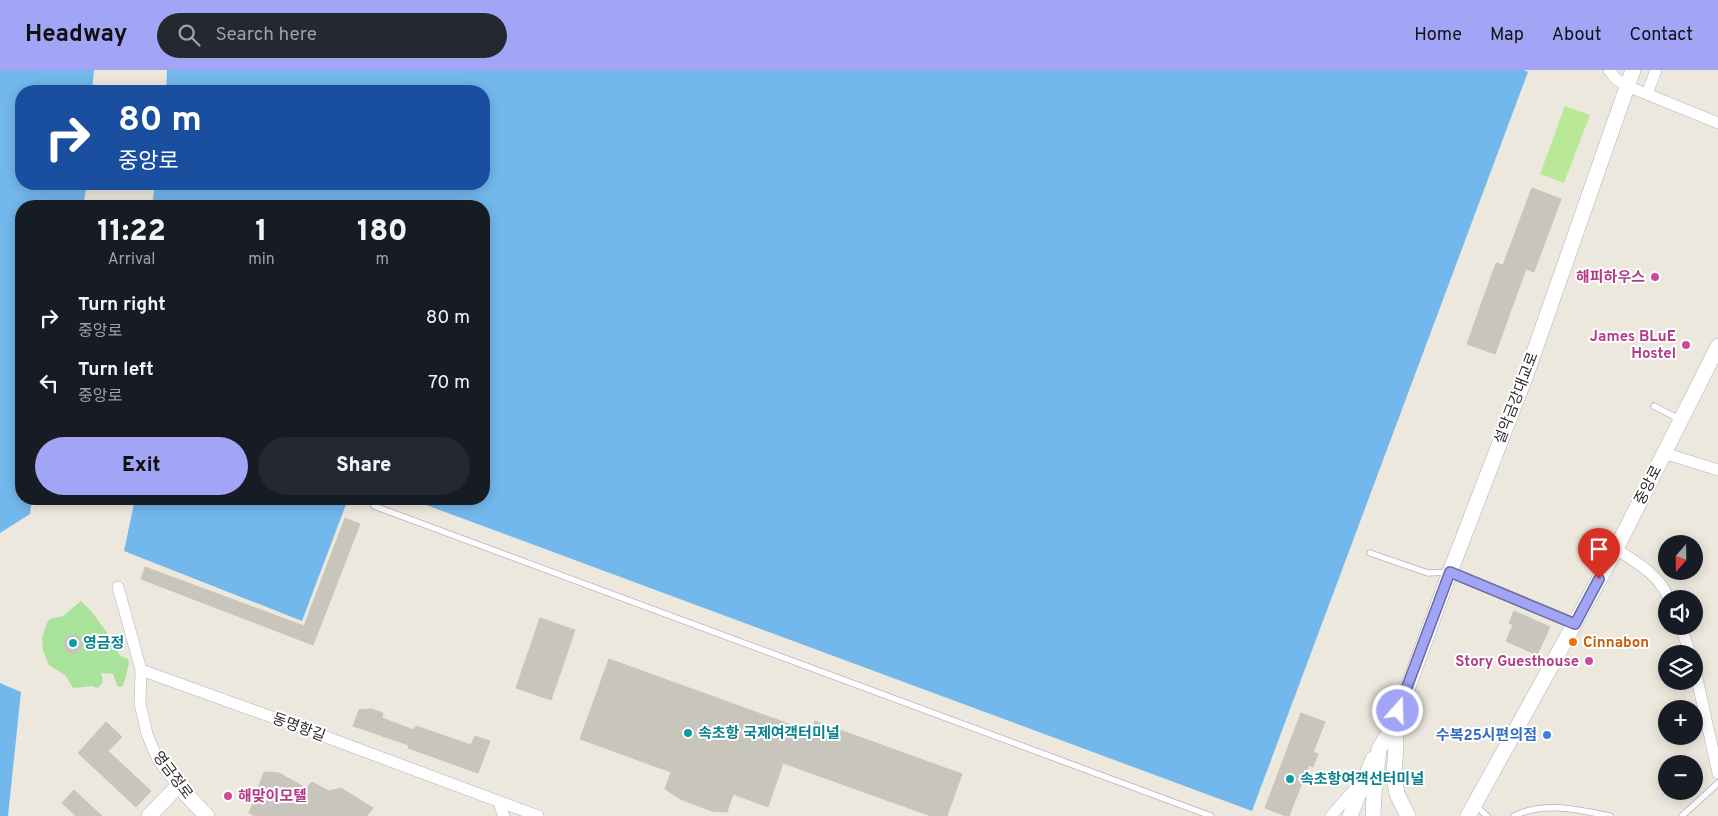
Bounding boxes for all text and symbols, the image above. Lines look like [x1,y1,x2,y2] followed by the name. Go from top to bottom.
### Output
[157,13,507,58] search box
[25,20,127,50] text: Headway
[175,21,203,49] icon: search
[215,23,317,47] text: Search here
[1414,24,1462,47] text: Home
[1490,24,1524,47] text: Map
[1552,24,1601,47] text: About
[1629,24,1693,47] text: Contact
[118,99,202,143] text: 80 m
[35,105,100,170] icon: right
[118,149,179,176] text: 중앙로
[97,214,166,251] text: 11:22
[255,214,268,251] text: 1
[357,214,408,251] text: 180
[108,250,155,270] text: Arrival
[248,250,275,270] text: min
[376,250,389,270] text: m
[1576,269,1645,288] place label: 해피하우스
[1649,271,1661,283] marker: 해피하우스
[78,293,166,317] text: Turn right
[35,304,63,332] icon: right
[426,306,470,330] text: 80 m
[78,322,122,342] text: 중앙로
[1590,328,1676,364] place label: James BLuE Hostel
[1680,339,1692,351] marker: James BLuE Hostel
[1491,350,1544,447] street label: 설악금강대교로
[78,358,154,382] text: Turn left
[35,369,63,397] icon: left
[428,371,470,395] text: 70 m
[78,387,122,407] text: 중앙로
[35,437,248,495] button: Exit
[258,437,470,495] button: Share
[1631,463,1667,508] street label: 중앙로
[1578,528,1620,579] pin
[1585,535,1613,563] icon: arrive
[1658,535,1702,580] north arrow
[1658,535,1703,800] map controls
[1658,590,1703,635] button: sound
[1583,634,1649,653] place label: Cinnabon
[83,635,124,654] place label: 영금정
[1567,636,1579,648] marker: Cinnabon
[67,637,79,649] marker: 영금정
[1658,645,1703,690] button: layers
[1455,653,1579,672] place label: Story Guesthouse
[1583,655,1595,667] marker: Story Guesthouse
[1371,684,1423,736] position arrow
[1658,700,1703,745] button: +
[269,710,328,747] street label: 동명항길
[698,724,840,744] place label: 속초항 국제여객터미널
[682,727,694,739] marker: 속초항 국제여객터미널
[1436,727,1537,746] place label: 수복25시편의점
[1541,729,1553,741] marker: 수복25시편의점
[148,748,196,804] street label: 영금정로
[1658,755,1703,800] button: −
[1300,770,1424,790] place label: 속초항여객선터미널
[1284,773,1296,785] marker: 속초항여객선터미널
[238,788,307,807] place label: 해맞이모텔
[222,790,234,802] marker: 해맞이모텔

